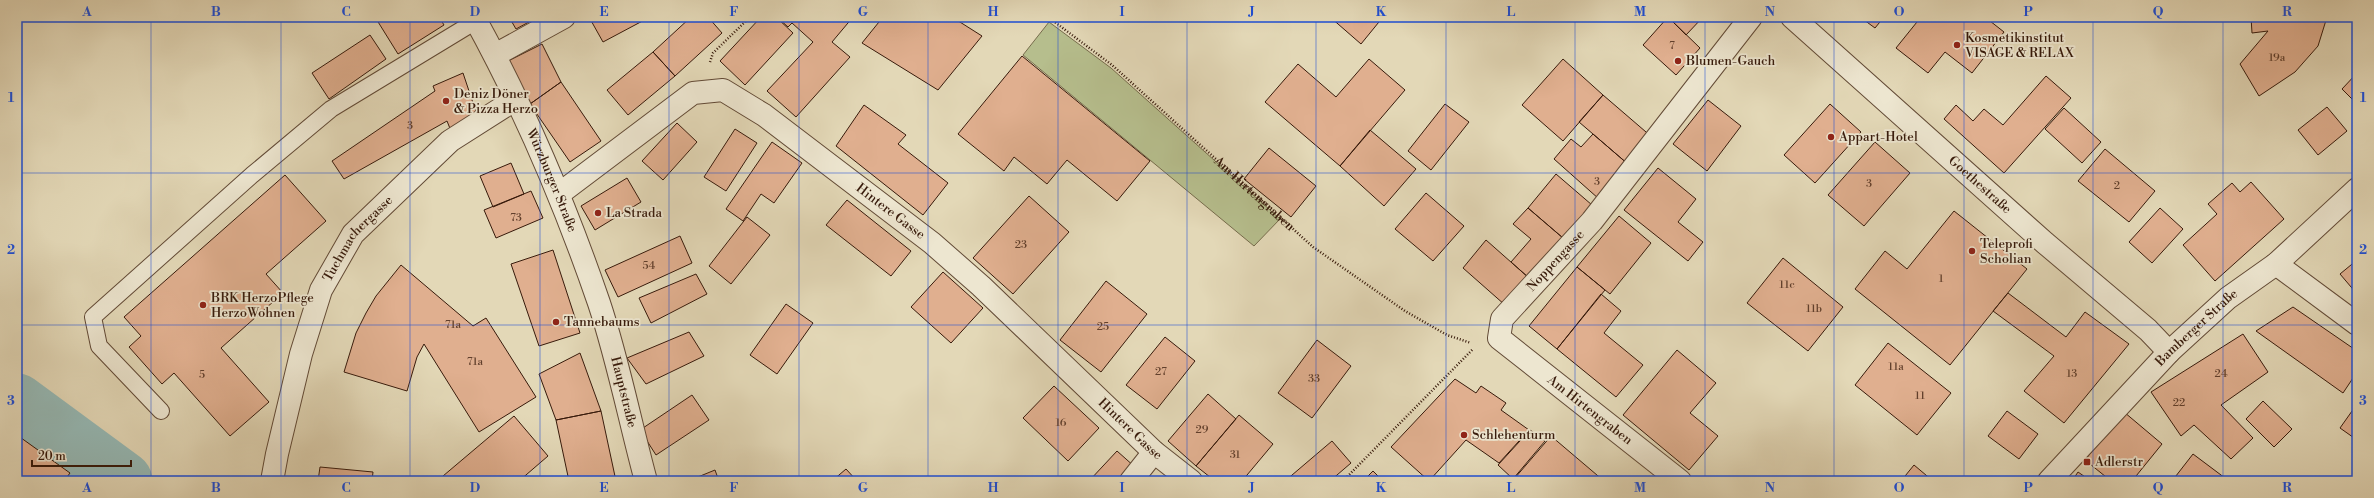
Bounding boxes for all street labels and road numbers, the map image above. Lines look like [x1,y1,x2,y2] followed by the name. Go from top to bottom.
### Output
[523,125,581,235] street label: Würzburger Straße
[1210,153,1298,235] street label: Am Hirtengraben
[1945,153,2015,217] street label: Goethestraße
[853,180,928,243] street label: Hintere Gasse
[320,192,396,284] street label: Tuchmachergasse
[1523,226,1588,295] street label: Noppengasse
[2151,285,2241,370] street label: Bamberger Straße
[607,355,640,430] street label: Hauptstraße
[1544,371,1636,448] street label: Am Hirtengraben
[1095,395,1166,464] street label: Hintere Gasse

